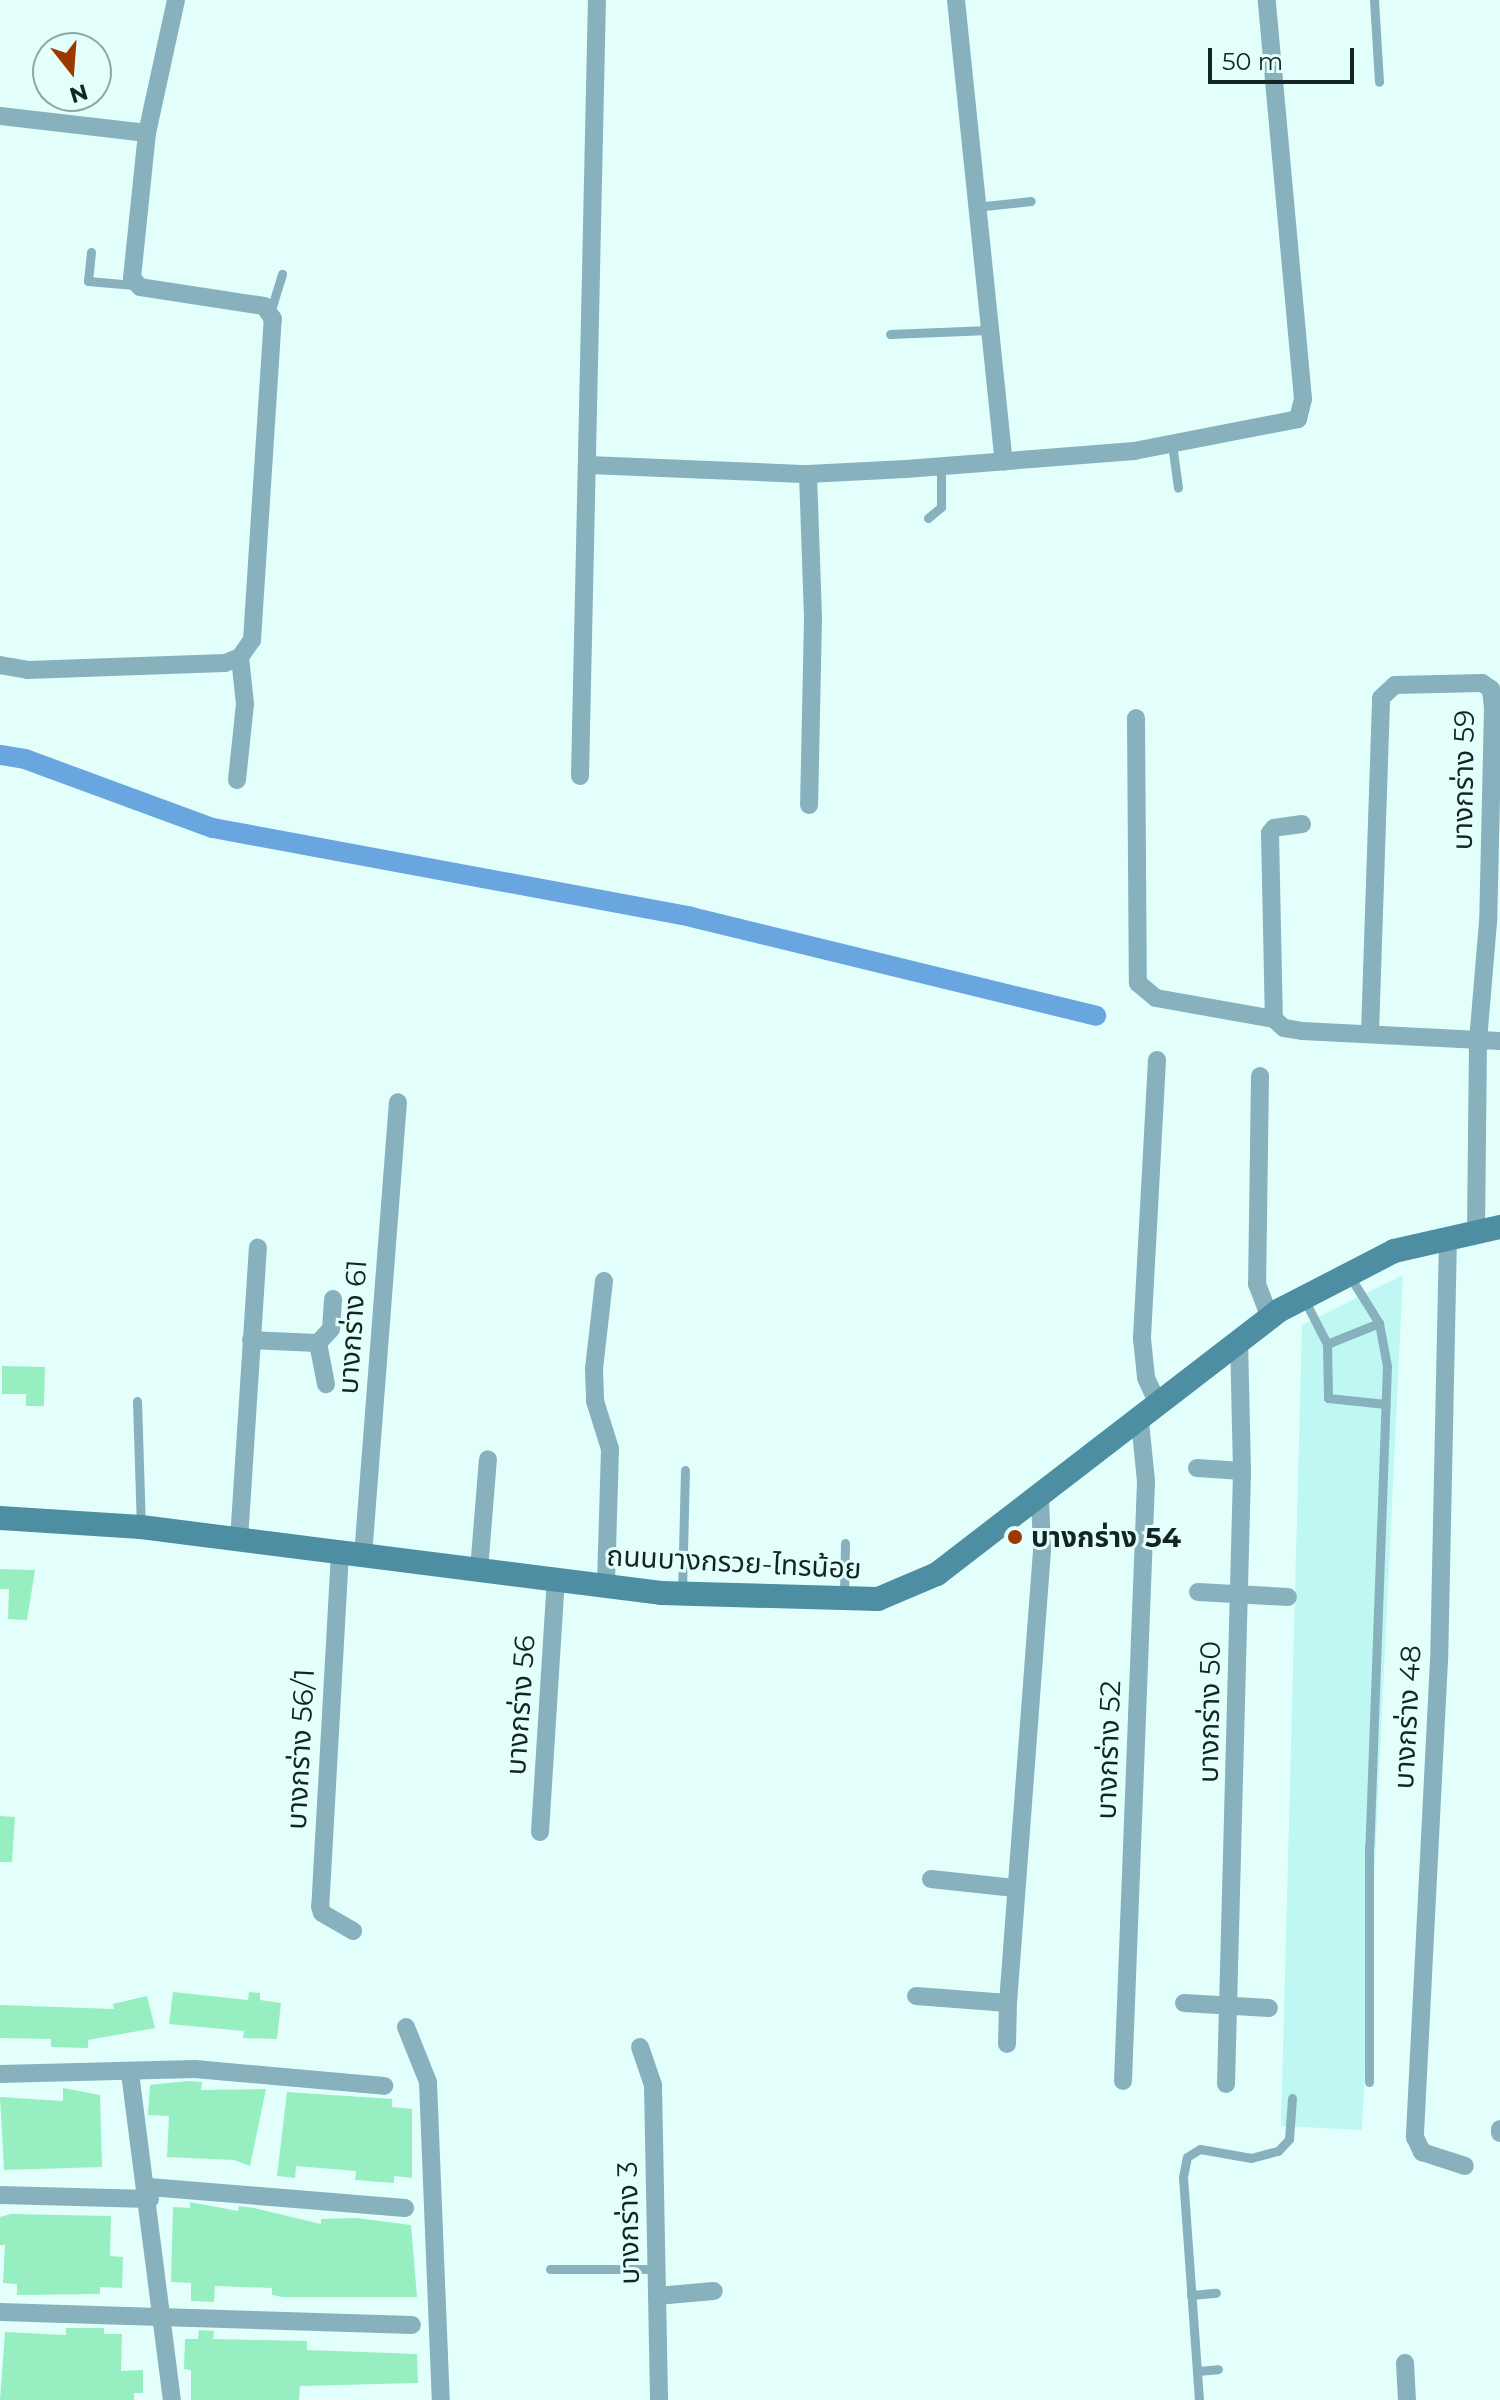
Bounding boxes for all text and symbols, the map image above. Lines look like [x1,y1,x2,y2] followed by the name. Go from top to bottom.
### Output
[32,32,112,112] north arrow
[1212,32,1358,82] scale bar
[1222,47,1283,76] text: 50 m
[66,78,91,109] text: N
[1445,710,1481,850] street label: บางกร่าง 59
[331,1259,373,1395] street label: บางกร่าง 61
[1031,1520,1181,1554] place label: บางกร่าง 54
[1006,1528,1024,1546] marker: บางกร่าง 54
[606,1539,862,1585] street label: ถนนบางกรวย-ไทรน้อย
[498,1634,542,1776] street label: บางกร่าง 56
[1191,1641,1227,1783] street label: บางกร่าง 50
[1386,1644,1428,1790] street label: บางกร่าง 48
[279,1668,321,1830] street label: บางกร่าง 56/1
[1089,1680,1127,1820] street label: บางกร่าง 52
[610,2161,646,2285] street label: บางกร่าง 3

